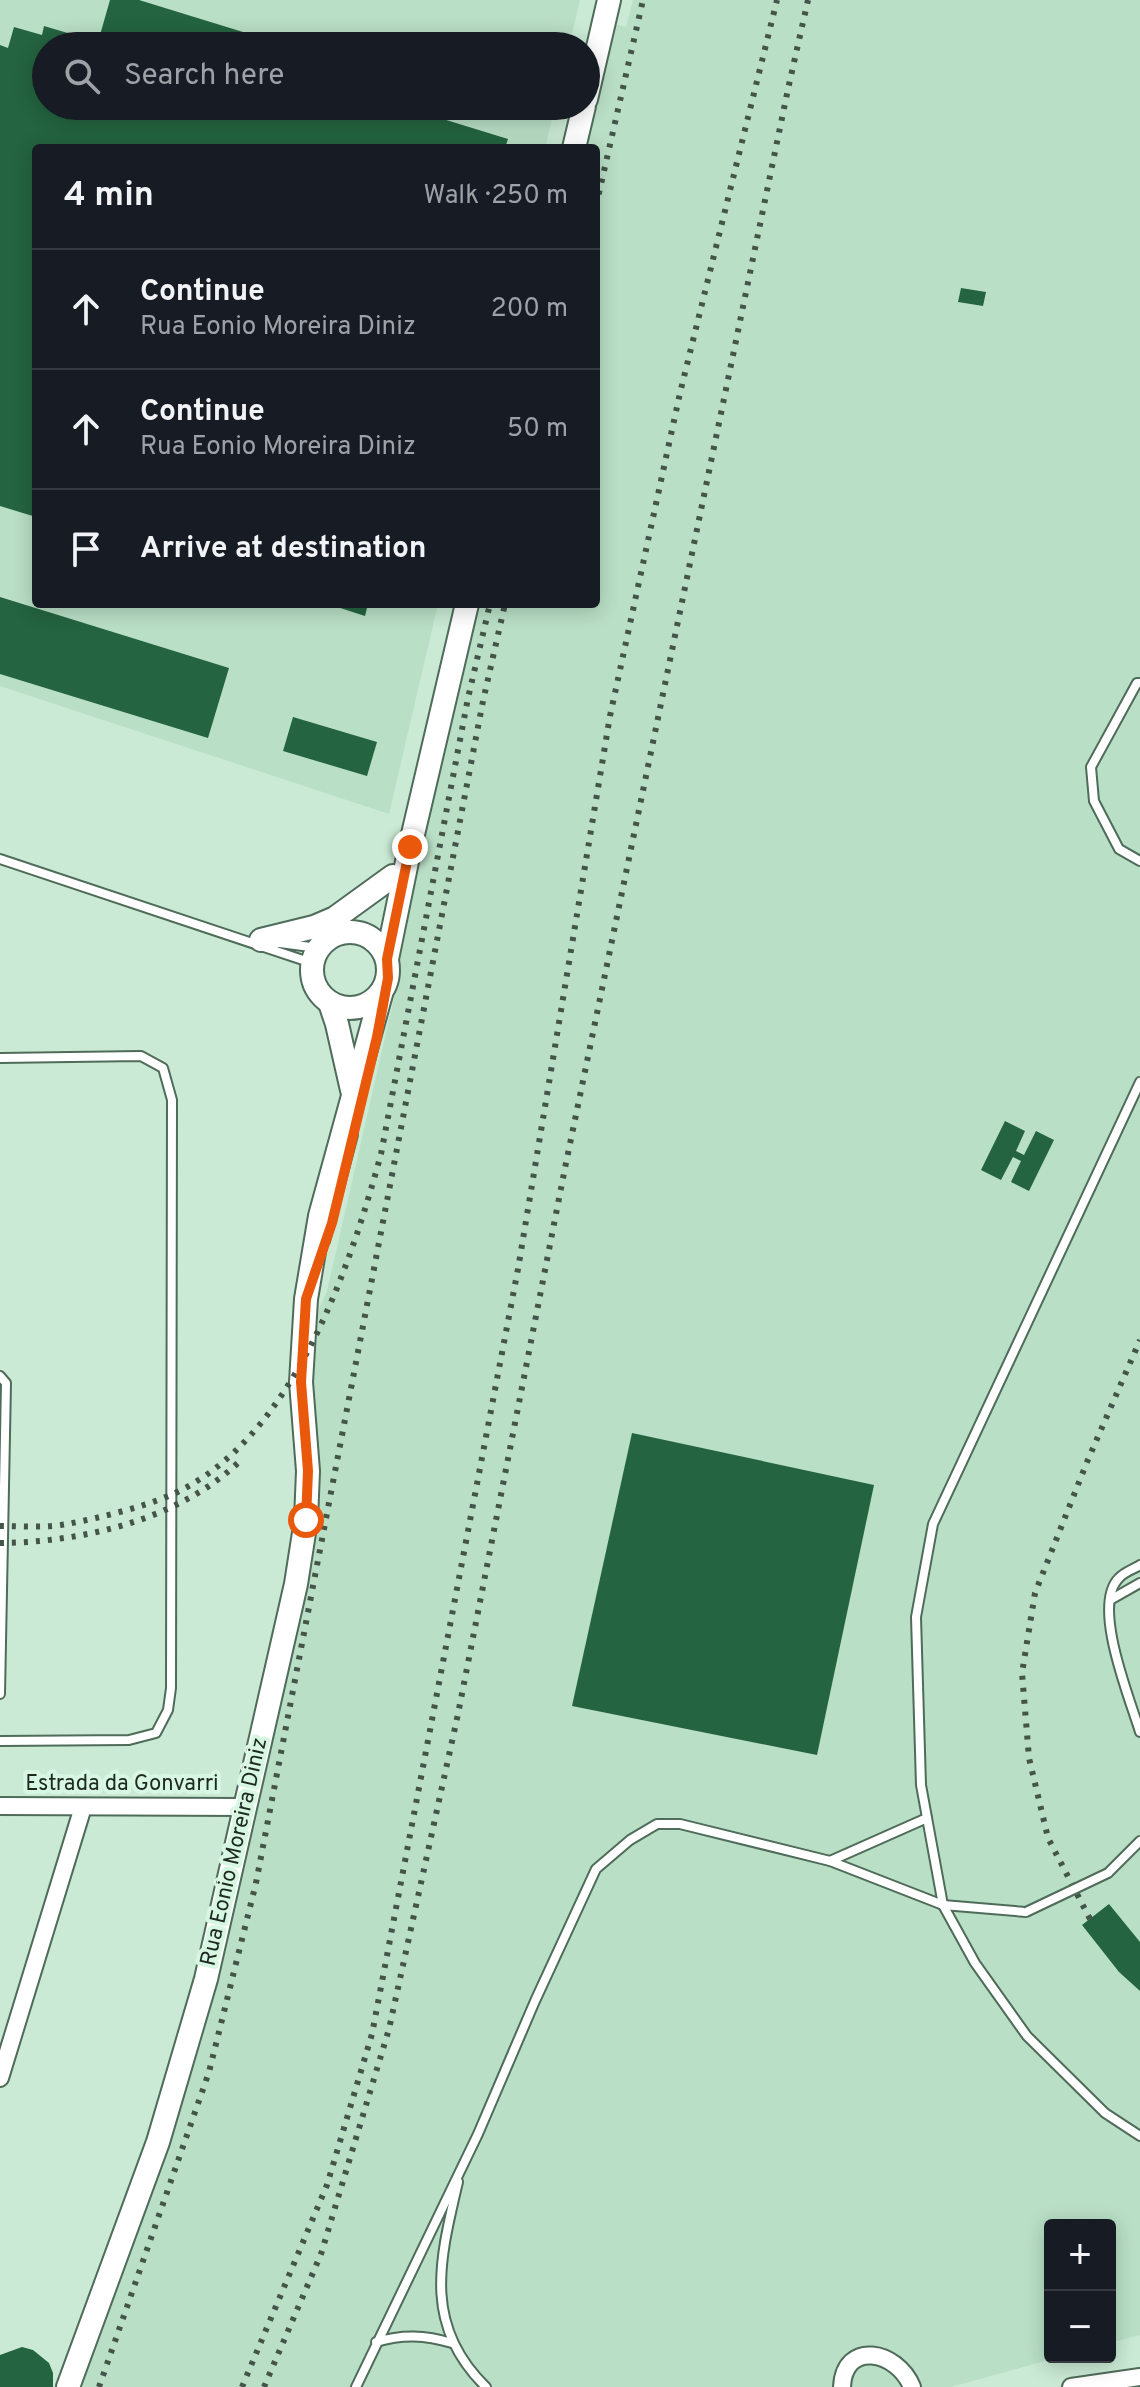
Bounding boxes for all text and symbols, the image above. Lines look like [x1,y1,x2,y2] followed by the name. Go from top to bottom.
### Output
[32,32,600,120] search box
[60,54,104,98] icon: search
[124,58,284,95] text: Search here
[64,175,154,218] text: 4 min
[423,180,568,213] text: Walk · 250 m
[140,274,265,311] text: Continue
[64,287,108,331] icon: ahead
[491,293,568,326] text: 200 m
[140,311,416,344] text: Rua Eonio Moreira Diniz
[140,394,265,431] text: Continue
[64,407,108,451] icon: ahead
[507,413,568,446] text: 50 m
[140,431,416,464] text: Rua Eonio Moreira Diniz
[64,527,108,571] icon: arrive
[140,531,426,568] text: Arrive at destination
[392,829,428,865] route end
[288,1502,324,1538] route start
[196,1735,274,1969] street label: Rua Eonio Moreira Diniz
[25,1771,219,1798] street label: Estrada da Gonvarri
[1044,2219,1116,2363] map controls
[1044,2219,1116,2291] button: +
[1044,2291,1116,2363] button: −

